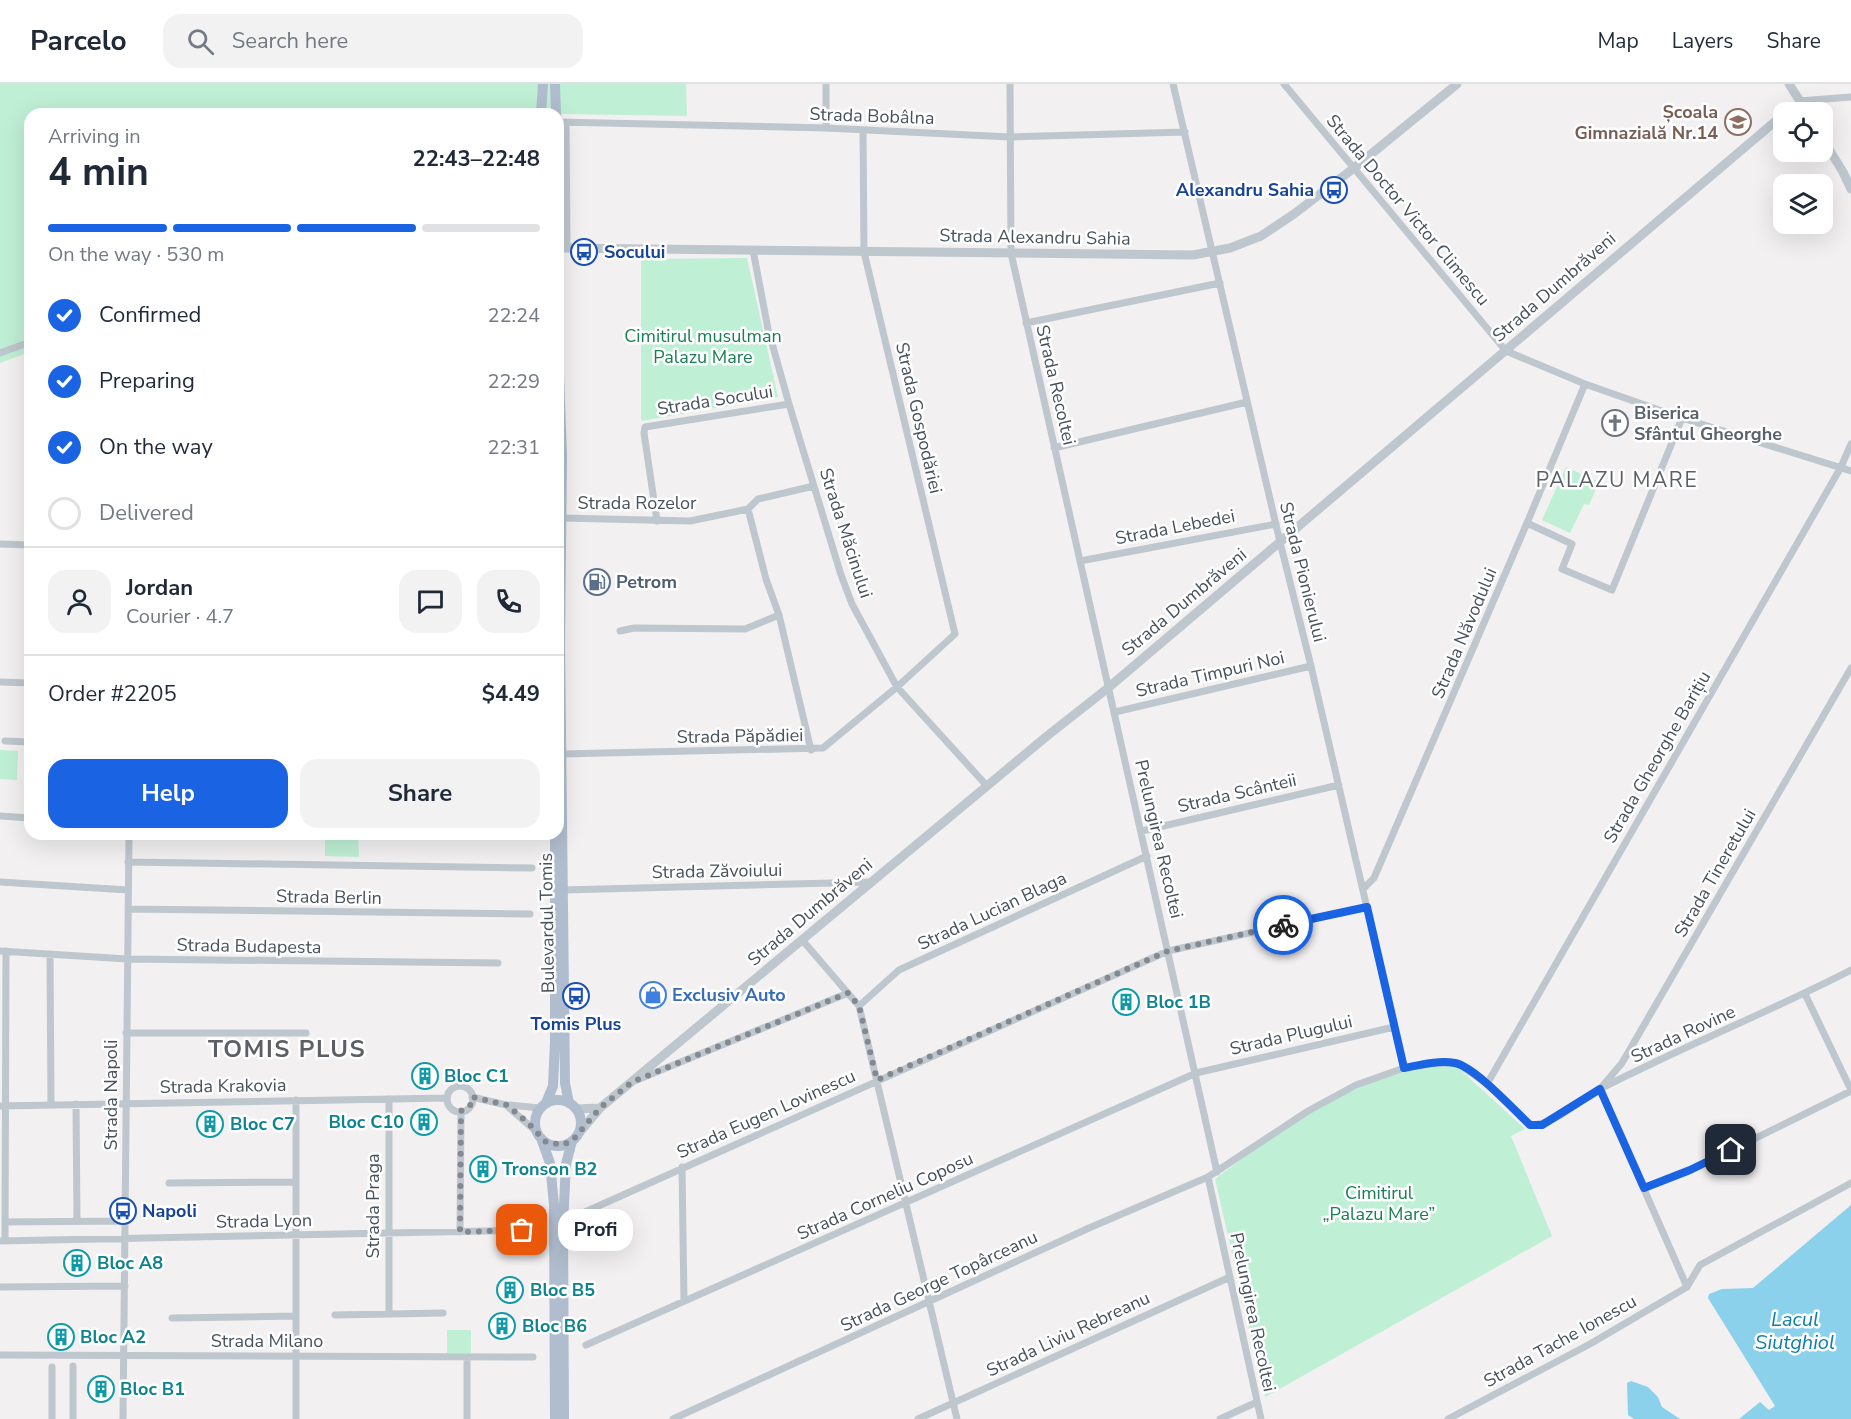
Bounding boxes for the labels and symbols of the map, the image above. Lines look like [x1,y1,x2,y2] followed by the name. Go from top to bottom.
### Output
[1574,100,1718,145] place label: Școala Gimnazială Nr.14
[809,102,935,130] street label: Strada Bobâlna
[1723,107,1753,137] school or university icon: Școala Gimnazială Nr.14
[1321,109,1495,311] street label: Strada Doctor Victor Climescu
[1319,175,1349,205] bus stop icon: Alexandru Sahia
[1176,178,1314,202] place label: Alexandru Sahia
[939,223,1131,251] street label: Strada Alexandru Sahia
[1487,227,1621,347] street label: Strada Dumbrăveni
[569,237,599,267] bus stop icon: Socului
[604,240,665,264] place label: Socului
[1031,323,1081,447] street label: Strada Recoltei
[624,324,782,369] park label: Cimitirul musulman Palazu Mare
[890,340,948,496] street label: Strada Gospodăriei
[655,379,775,421] street label: Strada Socului
[1634,401,1782,446] place label: Biserica Sfântul Gheorghe
[1600,408,1630,438] church icon: Biserica Sfântul Gheorghe
[814,465,878,601] street label: Strada Măcinului
[1536,466,1698,494] district label: PALAZU MARE
[577,491,697,515] street label: Strada Rozelor
[1274,499,1332,645] street label: Strada Pionierului
[1113,504,1237,550] street label: Strada Lebedei
[1116,543,1252,661] street label: Strada Dumbrăveni
[1426,564,1502,702] street label: Strada Năvodului
[582,567,612,597] fuel station icon: Petrom
[616,570,677,594] place label: Petrom
[1133,645,1287,703] street label: Strada Timpuri Noi
[1598,667,1716,847] street label: Strada Gheorghe Barițiu
[676,723,804,749] street label: Strada Păpădiei
[1129,757,1189,921] street label: Prelungirea Recoltei
[1175,768,1299,818] street label: Strada Scânteii
[1668,804,1762,942] street label: Strada Tineretului
[534,853,560,993] street label: Bulevardul Tomis
[742,853,878,971] street label: Strada Dumbrăveni
[651,858,783,884] street label: Strada Zăvoiului
[914,866,1070,956] street label: Strada Lucian Blaga
[276,884,382,910] street label: Strada Berlin
[1253,895,1313,955] courier
[176,933,322,959] street label: Strada Budapesta
[638,980,668,1010] shop icon: Exclusiv Auto
[561,981,591,1011] bus stop icon: Tomis Plus
[672,983,786,1007] place label: Exclusiv Auto
[1111,987,1141,1017] building icon: Bloc 1B
[1146,990,1211,1014] place label: Bloc 1B
[1627,999,1739,1069] street label: Strada Rovine
[1227,1009,1355,1061] street label: Strada Plugului
[531,1012,622,1036] place label: Tomis Plus
[208,1033,366,1065] district label: TOMIS PLUS
[99,1040,123,1150] street label: Strada Napoli
[410,1061,440,1091] building icon: Bloc C1
[444,1064,509,1088] place label: Bloc C1
[673,1064,859,1164] street label: Strada Eugen Lovinescu
[159,1073,287,1099] street label: Strada Krakovia
[409,1107,439,1137] building icon: Bloc C10
[195,1109,225,1139] building icon: Bloc C7
[328,1110,404,1134] place label: Bloc C10
[230,1112,295,1136] place label: Bloc C7
[1705,1124,1756,1175] pin
[793,1146,977,1246] street label: Strada Corneliu Coposu
[361,1153,385,1259] street label: Strada Praga
[468,1154,498,1184] building icon: Tronson B2
[502,1157,597,1181] place label: Tronson B2
[1323,1181,1435,1226] park label: Cimitirul „Palazu Mare”
[108,1196,138,1226] bus stop icon: Napoli
[142,1199,197,1223] place label: Napoli
[496,1204,547,1255] pin
[216,1208,312,1234] street label: Strada Lyon
[558,1209,633,1251] callout: Profi
[836,1225,1042,1337] street label: Strada George Topârceanu
[1224,1230,1282,1394] street label: Prelungirea Recoltei
[62,1248,92,1278] building icon: Bloc A8
[97,1251,163,1275] place label: Bloc A8
[495,1275,525,1305] building icon: Bloc B5
[530,1278,595,1302] place label: Bloc B5
[982,1286,1154,1382] street label: Strada Liviu Rebreanu
[1479,1289,1641,1393] street label: Strada Tache Ionescu
[1755,1306,1835,1356] water label: Lacul Siutghiol
[487,1311,517,1341] building icon: Bloc B6
[522,1314,587,1338] place label: Bloc B6
[46,1322,76,1352] building icon: Bloc A2
[80,1325,146,1349] place label: Bloc A2
[211,1329,323,1353] street label: Strada Milano
[86,1374,116,1404] building icon: Bloc B1
[120,1377,185,1401] place label: Bloc B1

